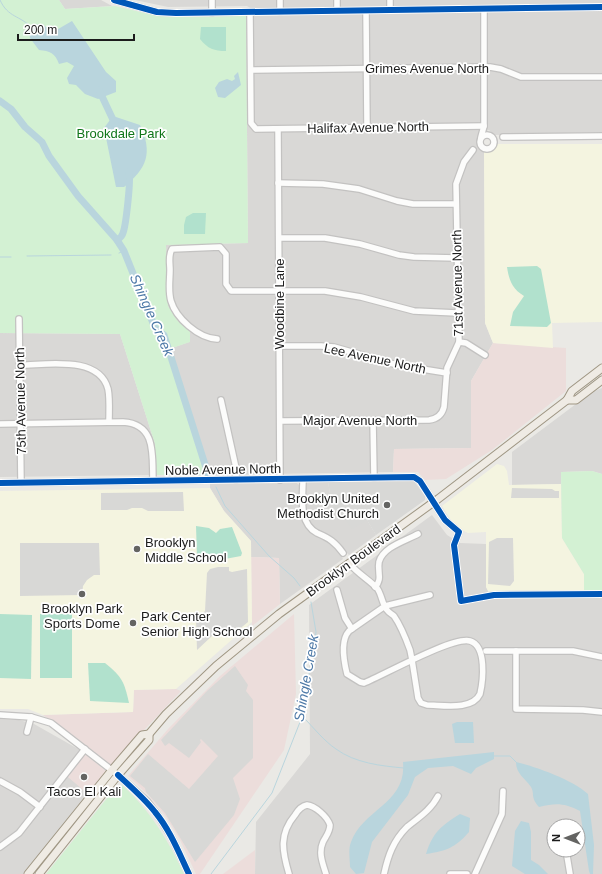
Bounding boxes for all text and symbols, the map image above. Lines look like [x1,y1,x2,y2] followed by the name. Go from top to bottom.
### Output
[18,16,134,42] scale bar
[24,23,57,37] text: 200 m
[365,61,489,76] street label: Grimes Avenue North
[307,119,429,136] street label: Halifax Avenue North
[77,126,166,141] park label: Brookdale Park
[449,230,466,336] street label: 71st Avenue North
[272,259,287,349] street label: Woodbine Lane
[127,272,178,359] water label: Shingle Creek
[323,340,427,377] street label: Lee Avenue North
[12,347,29,455] street label: 75th Avenue North
[303,413,417,428] street label: Major Avenue North
[165,461,281,478] street label: Noble Avenue North
[277,491,379,521] place label: Brooklyn United Methodist Church
[382,500,392,510] marker: Brooklyn United Methodist Church
[303,521,403,600] street label: Brooklyn Boulevard
[145,535,227,565] place label: Brooklyn Middle School
[132,544,142,554] marker: Brooklyn Middle School
[77,589,87,599] marker: Brooklyn Park Sports Dome
[42,601,123,631] place label: Brooklyn Park Sports Dome
[141,609,252,639] place label: Park Center Senior High School
[128,618,138,628] marker: Park Center Senior High School
[290,632,322,723] water label: Shingle Creek
[79,772,89,782] marker: Tacos El Kali
[47,784,121,799] place label: Tacos El Kali
[546,818,586,858] north arrow
[550,834,562,842] text: N

